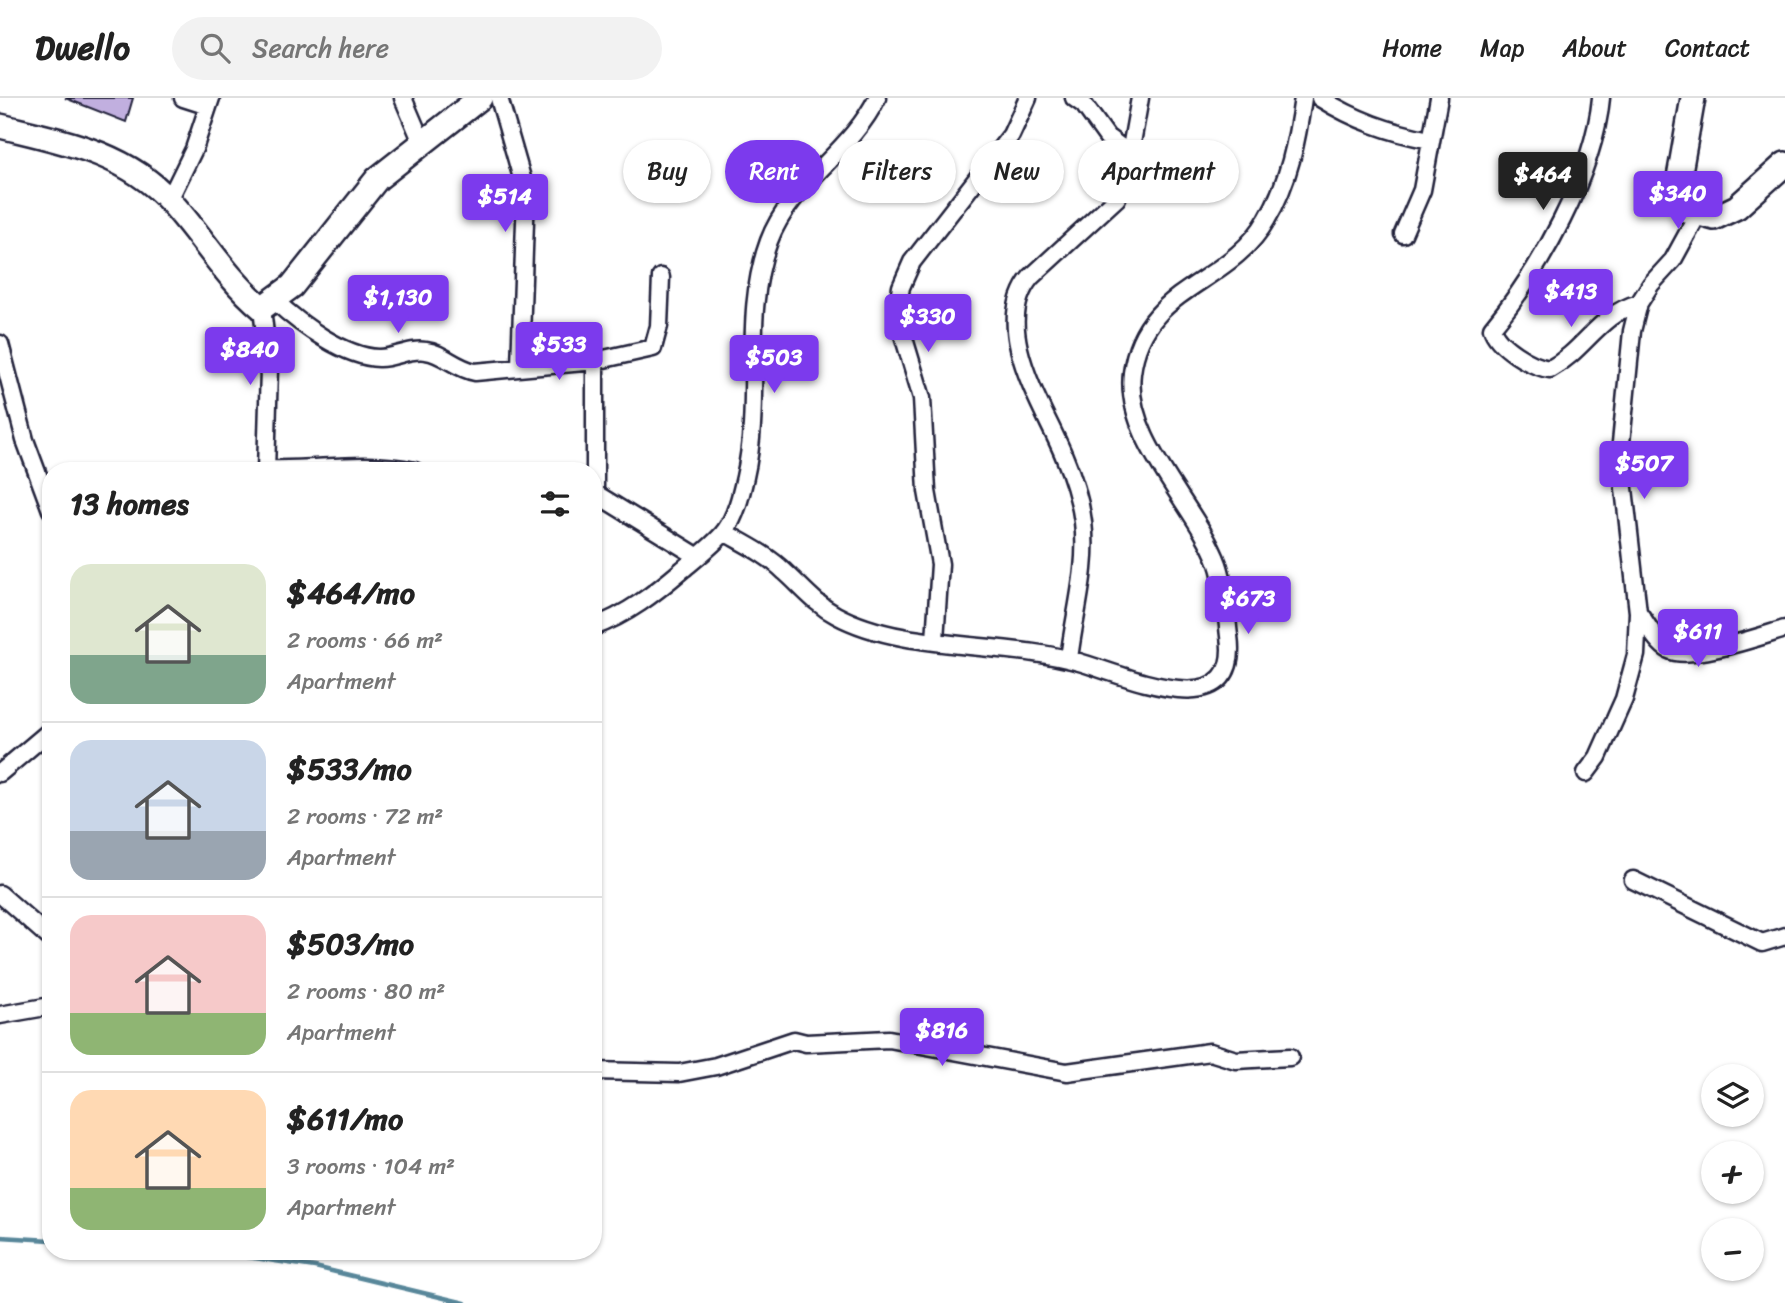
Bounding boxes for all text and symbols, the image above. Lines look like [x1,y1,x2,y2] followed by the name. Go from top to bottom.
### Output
[172,17,662,80] search box
[35,19,130,77] text: Dwello
[252,25,389,71] text: Search here
[1382,27,1442,69] text: Home
[1480,27,1524,69] text: Map
[1562,27,1627,69] text: About
[1665,27,1750,69] text: Contact
[196,29,234,67] icon: search
[623,140,711,203] chip: Buy
[725,140,824,203] chip: Rent
[838,140,956,203] chip: Filters
[970,140,1064,203] chip: New
[1078,140,1239,203] chip: Apartment
[1502,152,1584,212] pin: $464
[1514,154,1572,195] text: $464
[1637,172,1719,231] pin: $340
[1649,173,1707,214] text: $340
[464,174,546,234] pin: $514
[478,176,532,217] text: $514
[1530,270,1612,329] pin: $413
[1545,271,1597,312] text: $413
[341,275,455,335] pin: $1,130
[364,277,432,318] text: $1,130
[887,294,969,354] pin: $330
[900,296,956,337] text: $330
[518,322,600,382] pin: $533
[532,324,586,365] text: $533
[209,328,291,387] pin: $840
[221,329,279,370] text: $840
[733,336,815,395] pin: $503
[746,337,802,378] text: $503
[1603,442,1685,501] pin: $507
[1615,443,1673,484] text: $507
[70,477,189,531] text: 13 homes
[536,485,574,523] icon: filters
[287,566,415,620] text: $464/mo
[1207,576,1289,636] pin: $673
[1221,578,1275,619] text: $673
[126,592,210,676] icon: home
[1657,610,1739,669] pin: $611
[1674,611,1722,652] text: $611
[287,620,443,661] text: 2 rooms · 66 m²
[287,661,396,702] text: Apartment
[287,742,412,796] text: $533/mo
[126,768,210,852] icon: home
[287,796,443,837] text: 2 rooms · 72 m²
[287,837,396,878] text: Apartment
[287,917,414,971] text: $503/mo
[126,943,210,1027] icon: home
[287,971,445,1012] text: 2 rooms · 80 m²
[901,1009,983,1068] pin: $816
[916,1010,968,1051] text: $816
[287,1012,396,1053] text: Apartment
[1701,1064,1764,1281] map controls
[1701,1064,1764,1127] button: layers
[287,1092,403,1146] text: $611/mo
[126,1118,210,1202] icon: home
[1701,1141,1764,1204] button: +
[287,1146,455,1187] text: 3 rooms · 104 m²
[287,1187,396,1228] text: Apartment
[1701,1218,1764,1281] button: −

